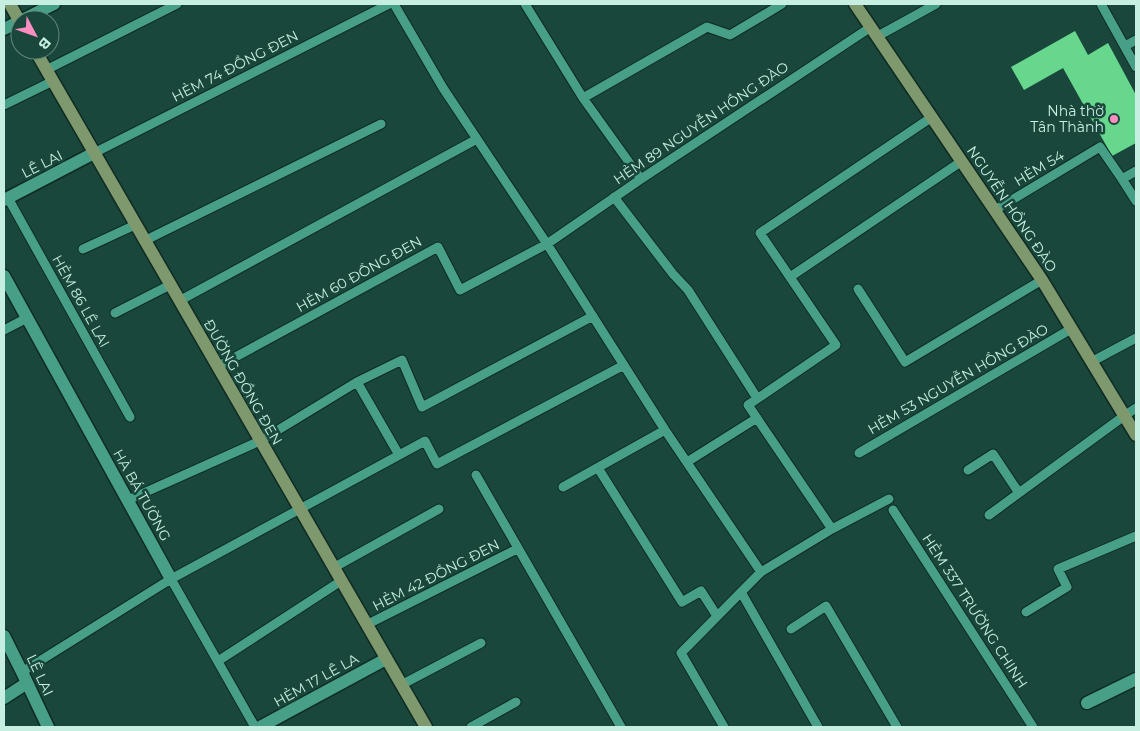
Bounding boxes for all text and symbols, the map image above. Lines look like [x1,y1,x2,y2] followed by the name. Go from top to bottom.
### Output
[10,10,60,60] north arrow
[168,25,301,106] street label: HẺM 74 ĐỒNG ĐEN
[34,34,55,54] text: B
[609,57,792,188] street label: HẺM 89 NGUYỄN HỒNG ĐÀO
[1030,102,1104,136] place label: Nhà thờ Tân Thành
[1108,113,1120,125] marker: Nhà thờ Tân Thành
[963,142,1062,276] street label: NGUYỄN HỒNG ĐÀO
[18,146,66,182] street label: LÊ LAI
[1011,146,1068,190] street label: HẺM 54
[293,231,425,316] street label: HẺM 60 ĐỒNG ĐEN
[48,252,114,350] street label: HẺM 86 LÊ LAI
[200,315,287,448] street label: ĐƯỜNG ĐỒNG ĐEN
[864,319,1052,438] street label: HẺM 53 NGUYỄN HỒNG ĐÀO
[109,446,175,544] street label: HÀ BÁ TƯỜNG
[918,530,1032,692] street label: HẺM 337 TRƯỜNG CHINH
[369,534,503,615] street label: HẺM 42 ĐỒNG ĐEN
[270,649,362,711] street label: HẺM 17 LÊ LA
[23,651,57,699] street label: LÊ LAI

